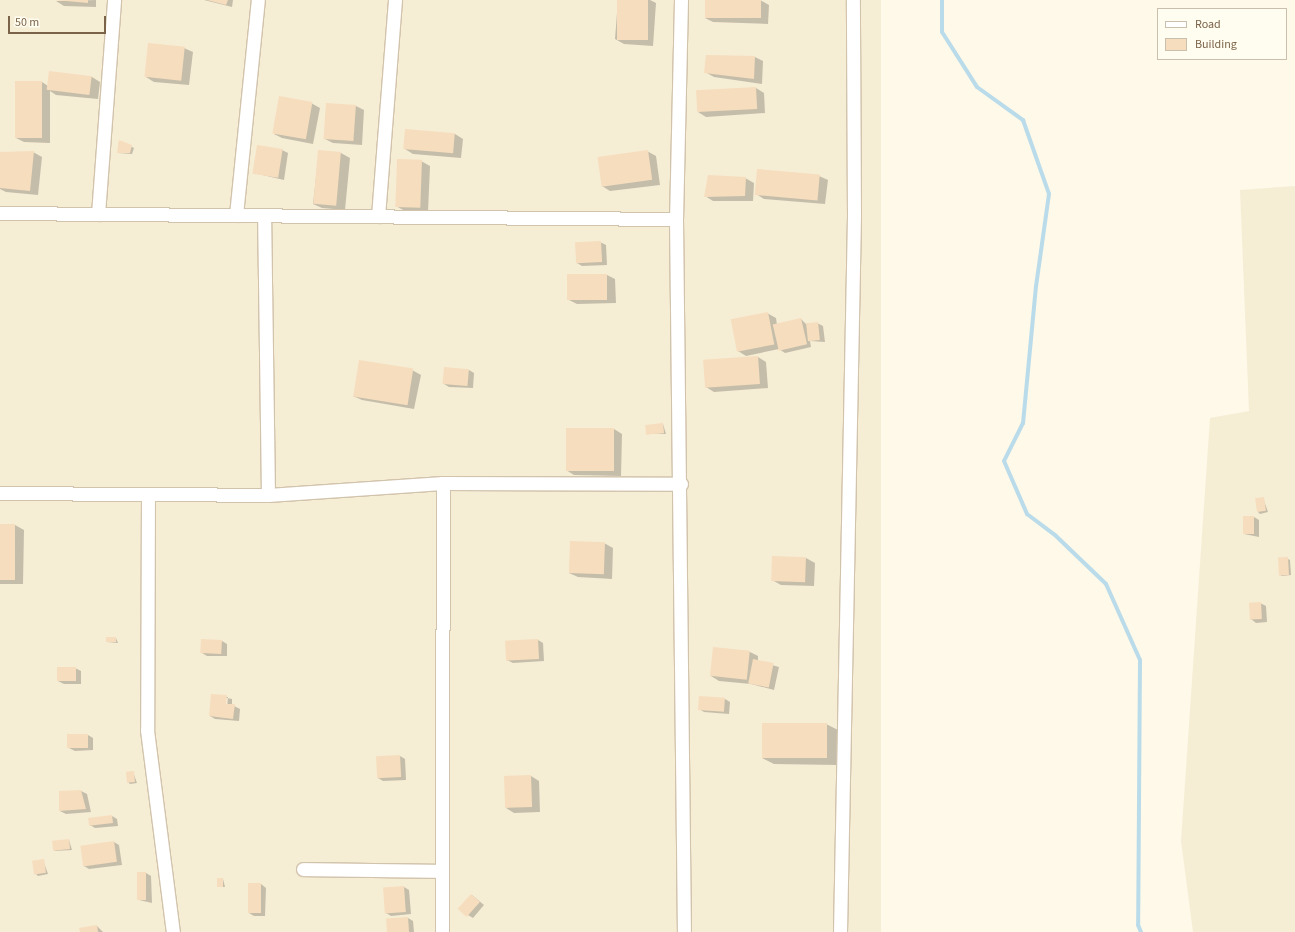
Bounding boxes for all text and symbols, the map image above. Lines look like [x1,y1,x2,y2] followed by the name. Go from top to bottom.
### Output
[10,8,108,34] scale bar
[1157,8,1287,60] legend
[15,14,39,31] text: 50 m
[1195,16,1221,33] text: Road
[1195,36,1237,53] text: Building

